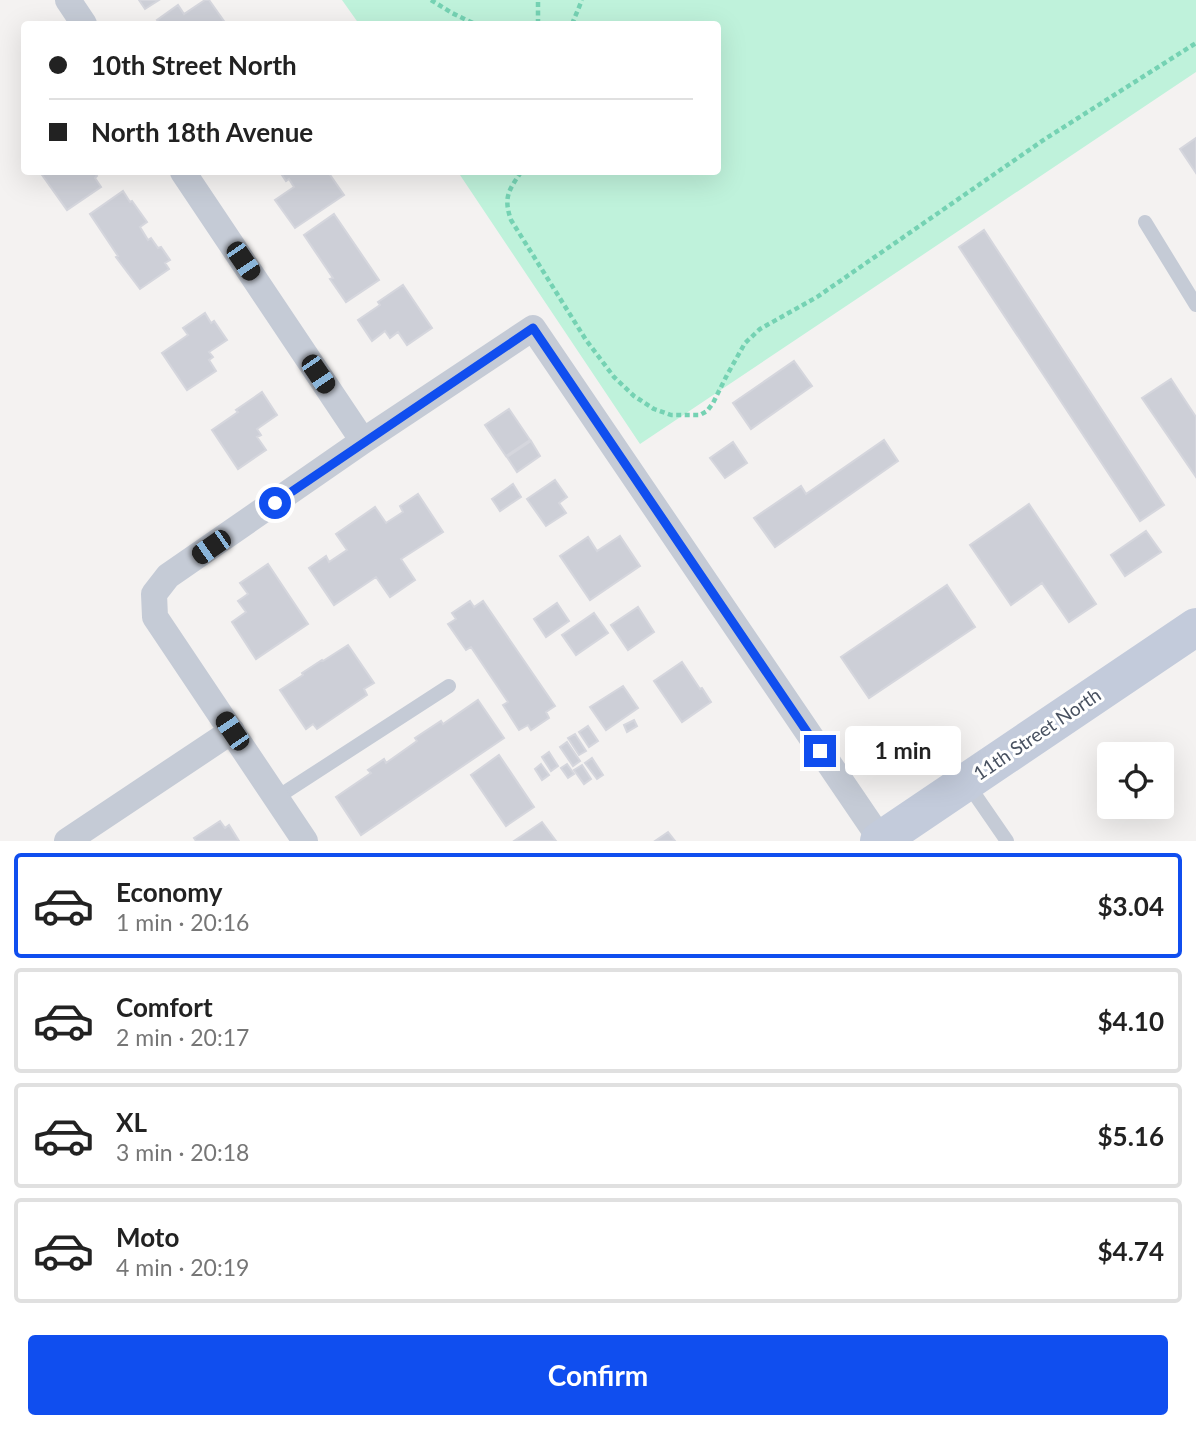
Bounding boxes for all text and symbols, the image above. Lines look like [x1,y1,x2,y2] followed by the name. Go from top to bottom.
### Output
[91,49,297,81] text: 10th Street North
[91,116,313,148] text: North 18th Avenue
[223,238,264,284] car
[298,351,339,397] car
[259,487,291,519] route start
[188,526,235,568] car
[969,683,1105,785] street label: 11th Street North
[212,708,253,754] car
[844,726,960,776] callout: 1 min
[804,735,836,767] route end
[874,736,932,764] text: 1 min
[1097,742,1174,819] map controls
[1097,742,1174,819] button: locate
[32,874,95,937] icon: car
[116,876,222,908] text: Economy
[1098,890,1164,922] text: $3.04
[116,908,249,936] text: 1 min · 20:16
[32,989,95,1052] icon: car
[116,991,213,1023] text: Comfort
[1098,1005,1164,1037] text: $4.10
[116,1023,249,1051] text: 2 min · 20:17
[32,1104,95,1167] icon: car
[116,1106,147,1138] text: XL
[1098,1120,1164,1152] text: $5.16
[116,1138,249,1166] text: 3 min · 20:18
[32,1219,95,1282] icon: car
[116,1221,179,1253] text: Moto
[1098,1235,1164,1267] text: $4.74
[116,1253,249,1281] text: 4 min · 20:19
[28,1335,1168,1415] button: Confirm

